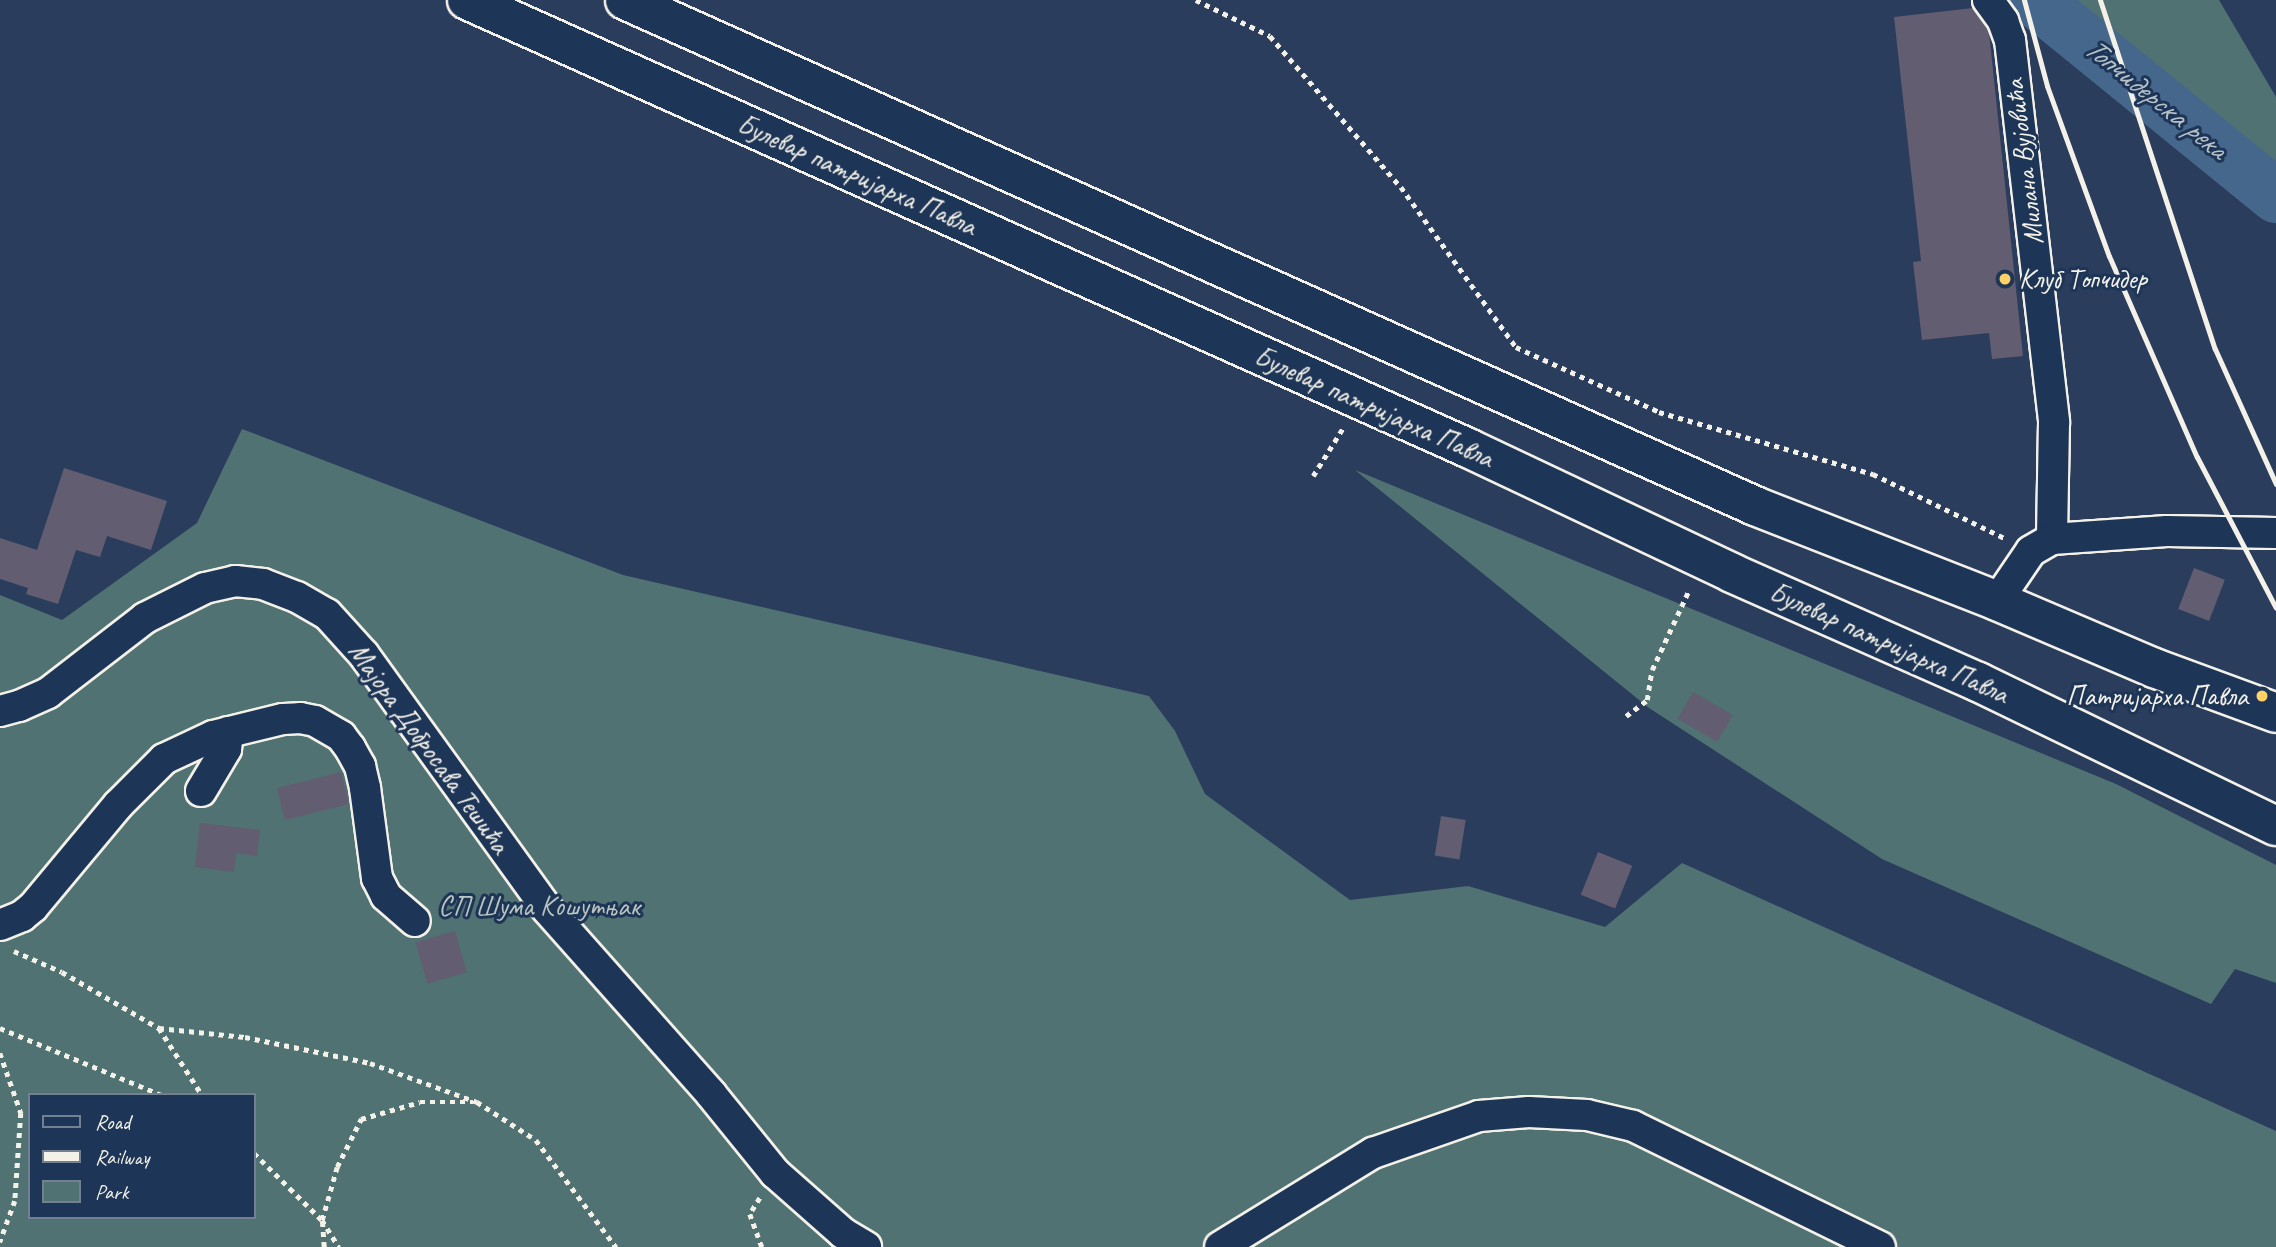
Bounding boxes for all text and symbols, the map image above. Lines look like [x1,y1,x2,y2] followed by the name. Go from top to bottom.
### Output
[2077,30,2235,166] water label: Топчидерска река
[1997,77,2051,247] street label: Милана Вујовића
[733,108,981,242] street label: Булевар патријарха Павла
[2019,262,2148,296] place label: Клуб Топчидер
[1997,271,2013,287] marker: Клуб Топчидер
[1250,340,1498,474] street label: Булевар патријарха Павла
[1765,576,2013,710] street label: Булевар патријарха Павла
[340,634,518,862] street label: Мајора Добросава Тешића
[2068,679,2248,713] place label: Патријарха Павла
[2254,688,2270,704] marker: Патријарха Павла
[438,889,640,923] park label: СП Шума Кошутњак
[28,1093,256,1219] legend
[95,1109,130,1135] text: Road
[95,1144,149,1170] text: Railway
[95,1179,128,1205] text: Park

